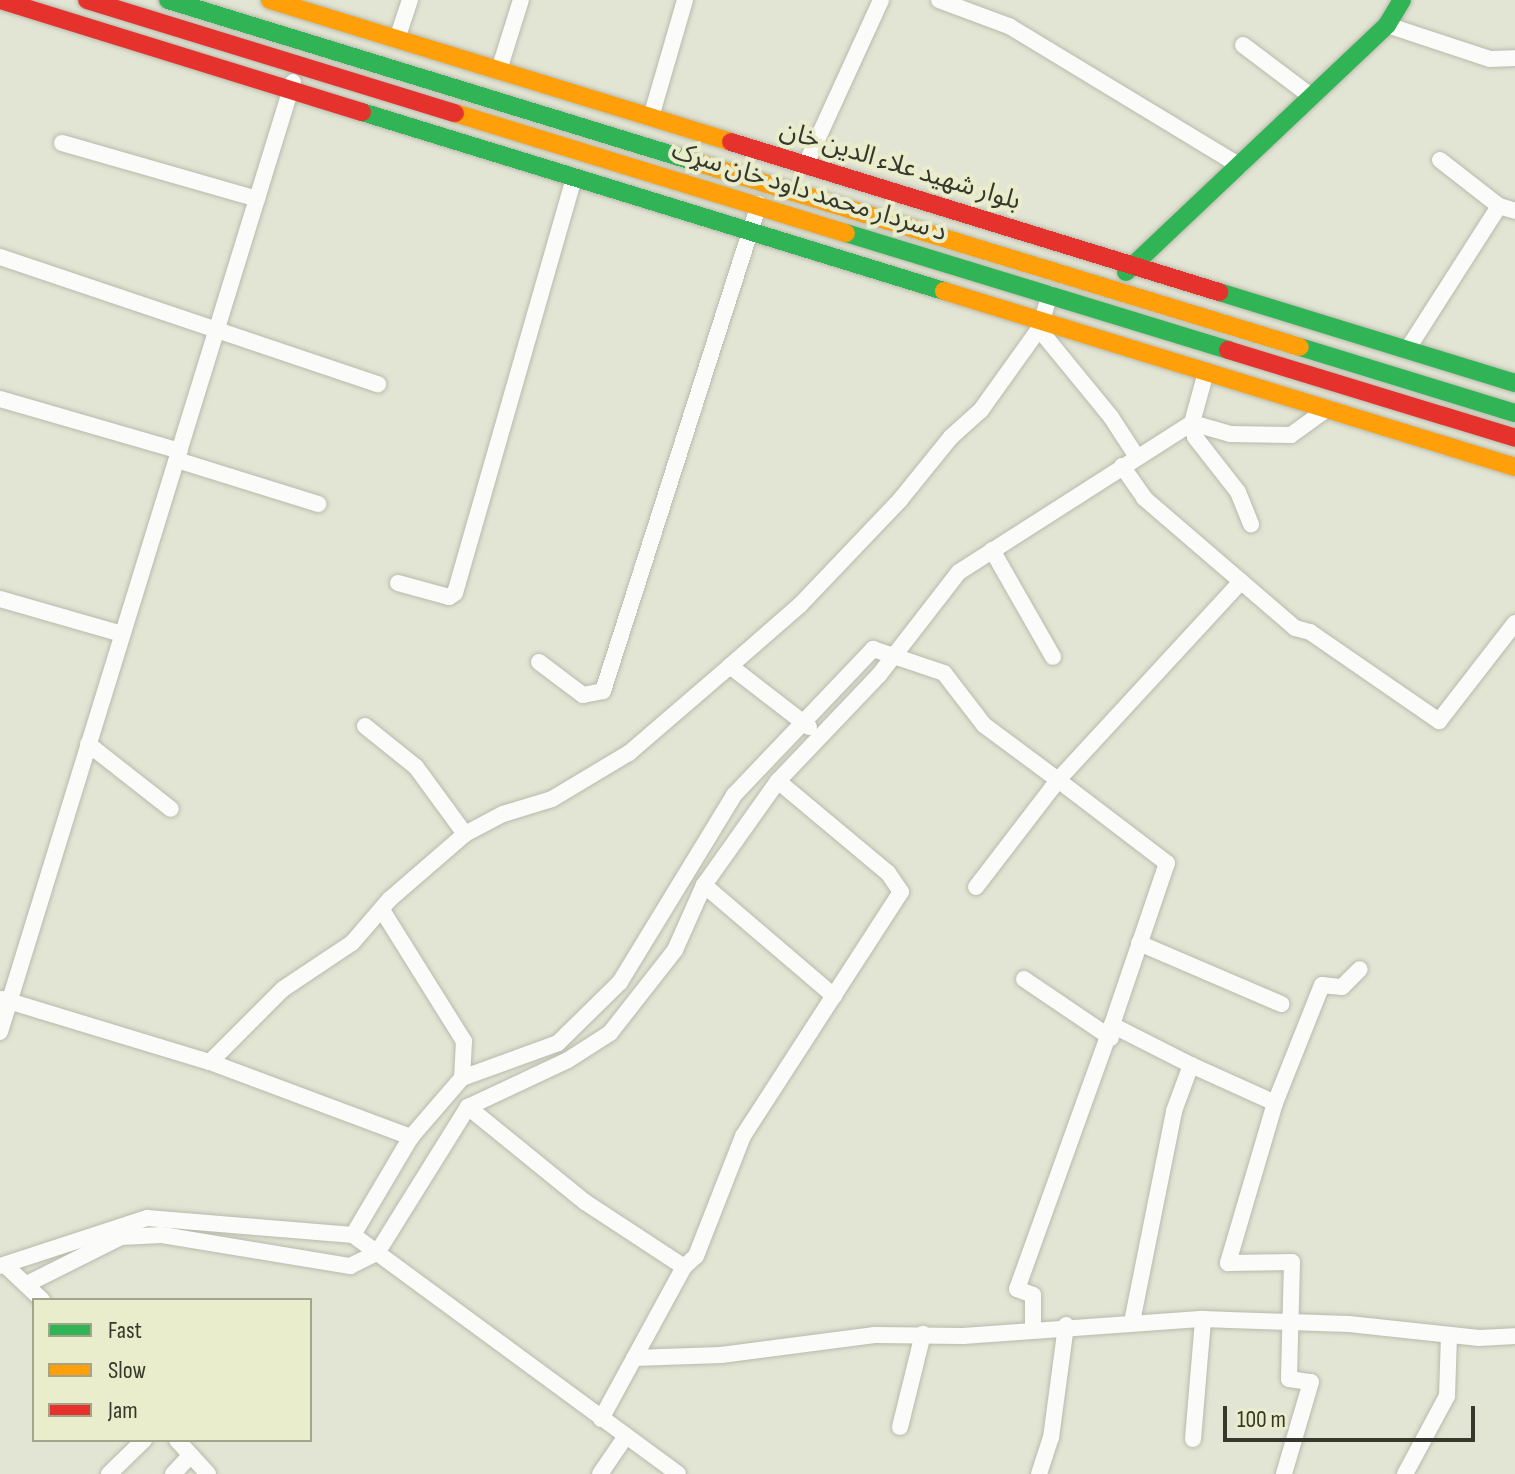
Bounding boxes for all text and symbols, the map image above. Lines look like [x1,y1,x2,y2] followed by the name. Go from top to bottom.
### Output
[776,115,1024,217] street label: بلوار شهید علاء الدین خان
[668,135,950,249] street label: د سردار محمد داود خان سړک
[32,1298,312,1442] legend
[108,1316,142,1345] text: Fast
[108,1356,146,1385] text: Slow
[1227,1390,1479,1440] scale bar
[108,1396,138,1425] text: Jam
[1237,1405,1286,1434] text: 100 m

